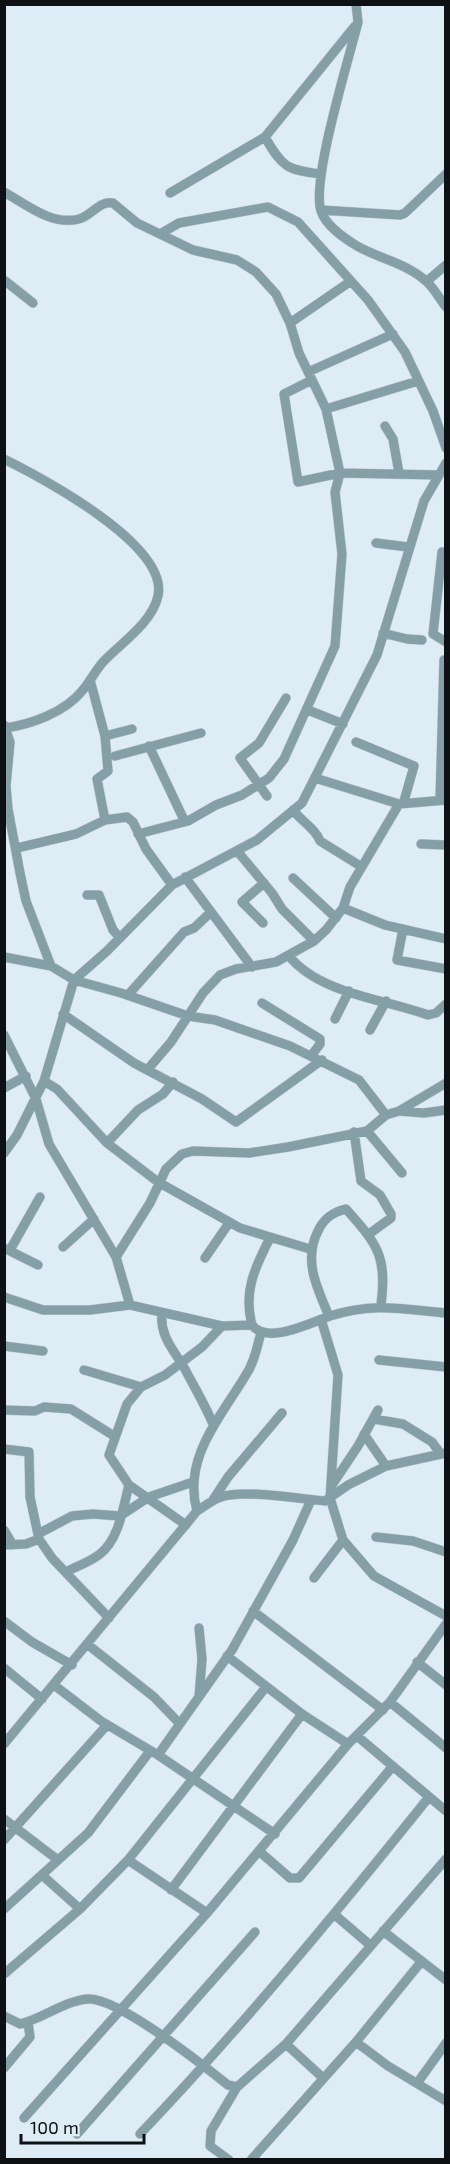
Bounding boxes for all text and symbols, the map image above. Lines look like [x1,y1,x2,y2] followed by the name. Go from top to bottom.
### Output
[21,2107,144,2145] scale bar
[30,2116,79,2138] text: 100 m

